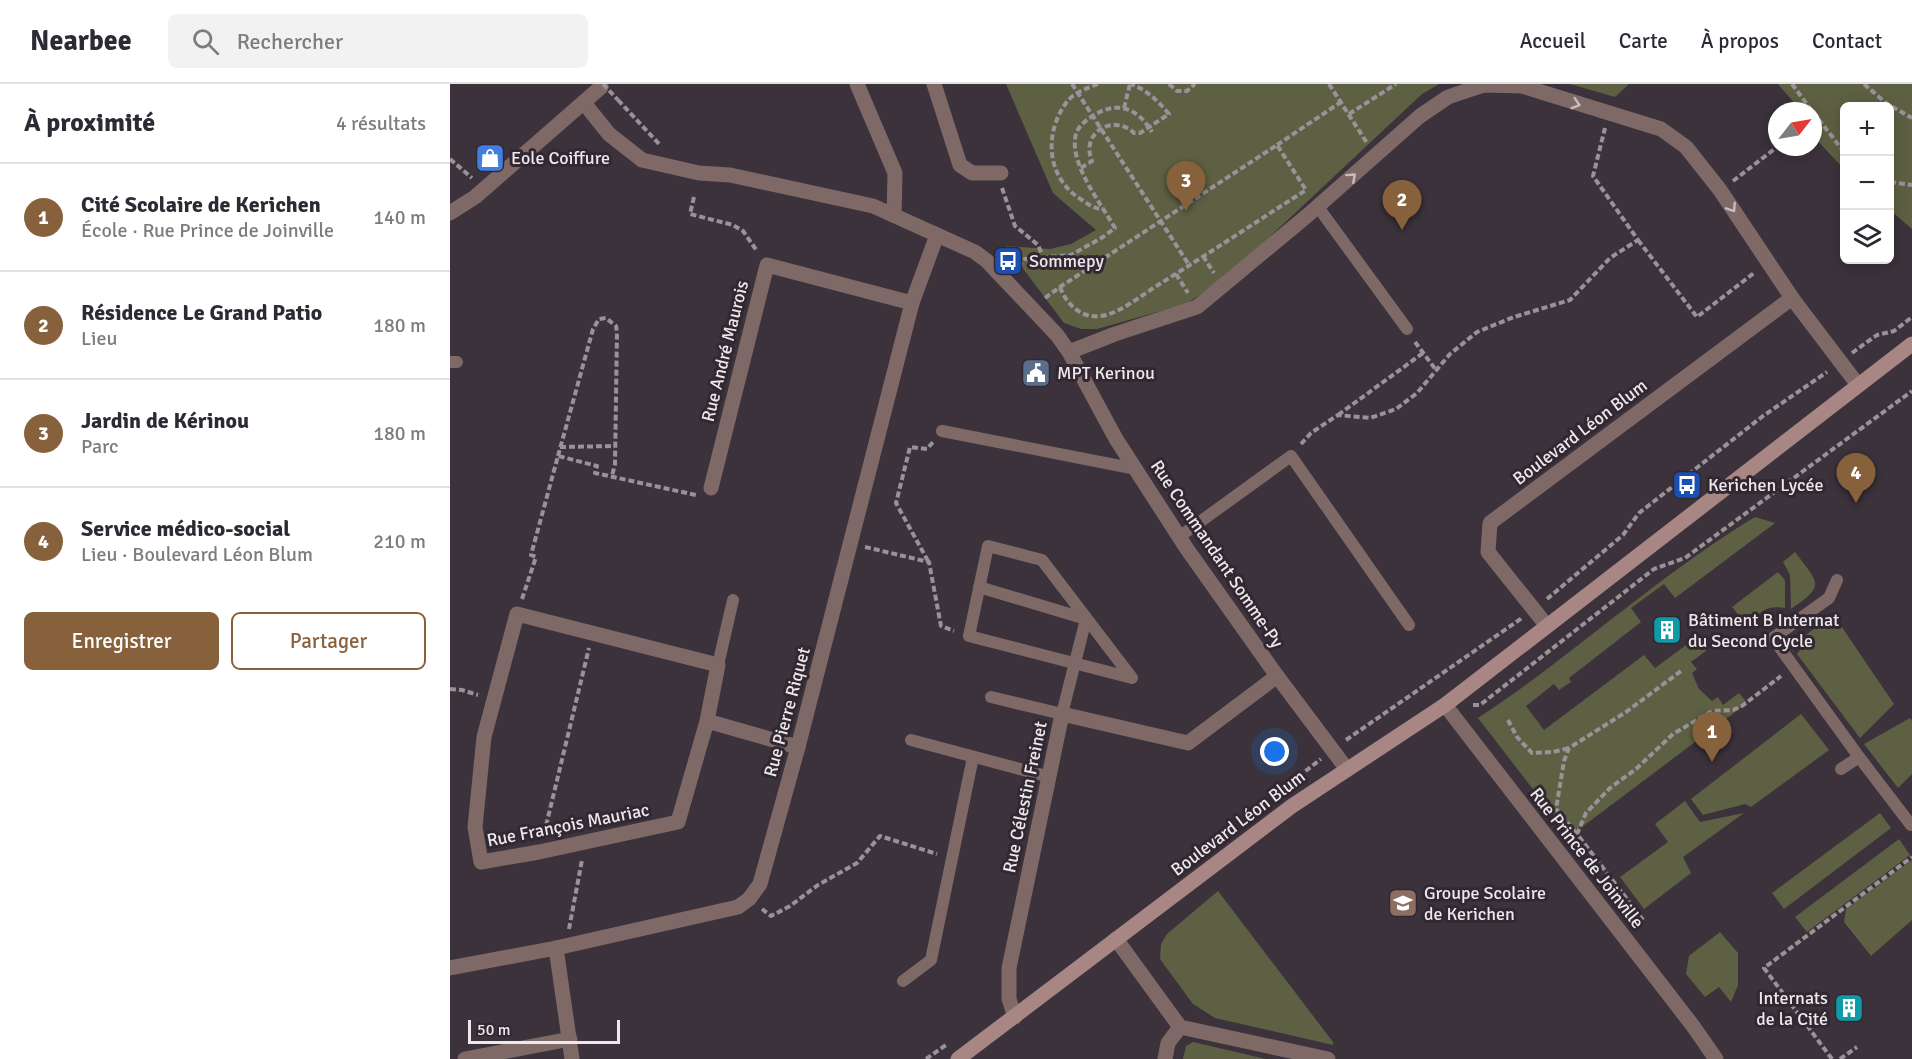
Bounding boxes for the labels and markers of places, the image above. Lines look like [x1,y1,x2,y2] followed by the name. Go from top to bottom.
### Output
[474,142,506,174] shop icon: Eole Coiffure
[511,147,610,169] place label: Eole Coiffure
[1166,162,1206,211] pin: 3
[1382,180,1422,230] pin: 2
[992,245,1024,277] bus stop icon: Sommepy
[1029,250,1105,272] place label: Sommepy
[1020,357,1052,389] public building icon: MPT Kerinou
[1057,362,1155,384] place label: MPT Kerinou
[1836,454,1876,503] pin: 4
[1671,469,1703,501] bus stop icon: Kerichen Lycée
[1708,474,1823,496] place label: Kerichen Lycée
[1688,609,1839,652] place label: Bâtiment B Internat du Second Cycle
[1651,614,1683,646] building icon: Bâtiment B Internat du Second Cycle
[1692,712,1732,762] pin: 1
[1424,882,1546,925] place label: Groupe Scolaire de Kerichen
[1387,887,1419,919] school or university icon: Groupe Scolaire de Kerichen
[1756,987,1828,1030] place label: Internats de la Cité
[1833,992,1865,1024] building icon: Internats de la Cité

